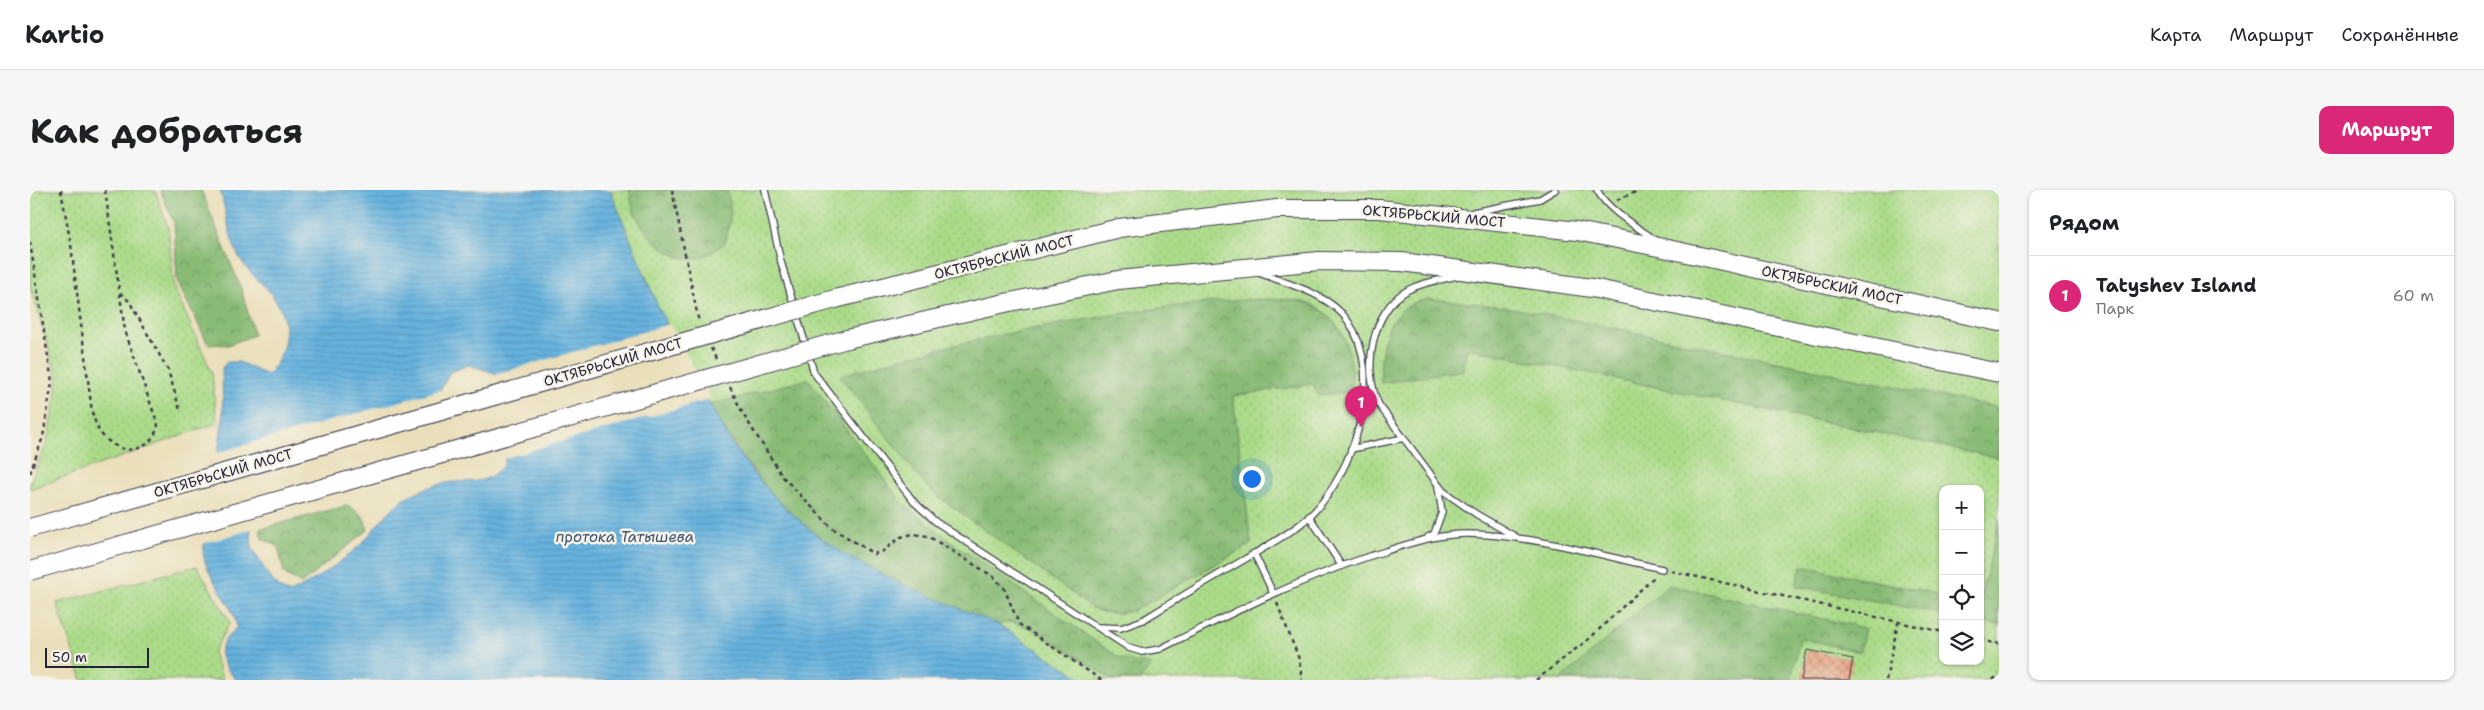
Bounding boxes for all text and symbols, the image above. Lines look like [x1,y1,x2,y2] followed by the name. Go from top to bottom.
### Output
[25,19,104,51] text: Kartio
[2150,23,2201,47] text: Карта
[2229,23,2313,47] text: Маршрут
[2341,23,2459,47] text: Сохранённые
[2319,106,2454,154] button: Маршрут
[30,107,303,154] text: Как добраться
[1362,201,1507,231] street label: ОКТЯБРЬСКИЙ МОСТ
[2049,209,2119,237] text: Рядом
[932,231,1076,283] street label: ОКТЯБРЬСКИЙ МОСТ
[1760,261,1905,309] street label: ОКТЯБРЬСКИЙ МОСТ
[2096,273,2257,298] text: Tatyshev Island
[2061,285,2069,306] text: 1
[2393,285,2434,306] text: 60 m
[2096,298,2134,319] text: Парк
[541,333,685,390] street label: ОКТЯБРЬСКИЙ МОСТ
[1345,386,1377,427] pin: 1
[151,444,295,501] street label: ОКТЯБРЬСКИЙ МОСТ
[1239,466,1265,492] your location
[1939,485,1984,665] map controls
[1939,485,1984,530] button: +
[556,527,694,547] water label: протока Татышева
[1939,530,1984,575] button: −
[1939,575,1984,620] button: locate
[1939,620,1984,665] button: layers
[45,645,149,668] scale bar
[52,648,87,666] text: 50 m

